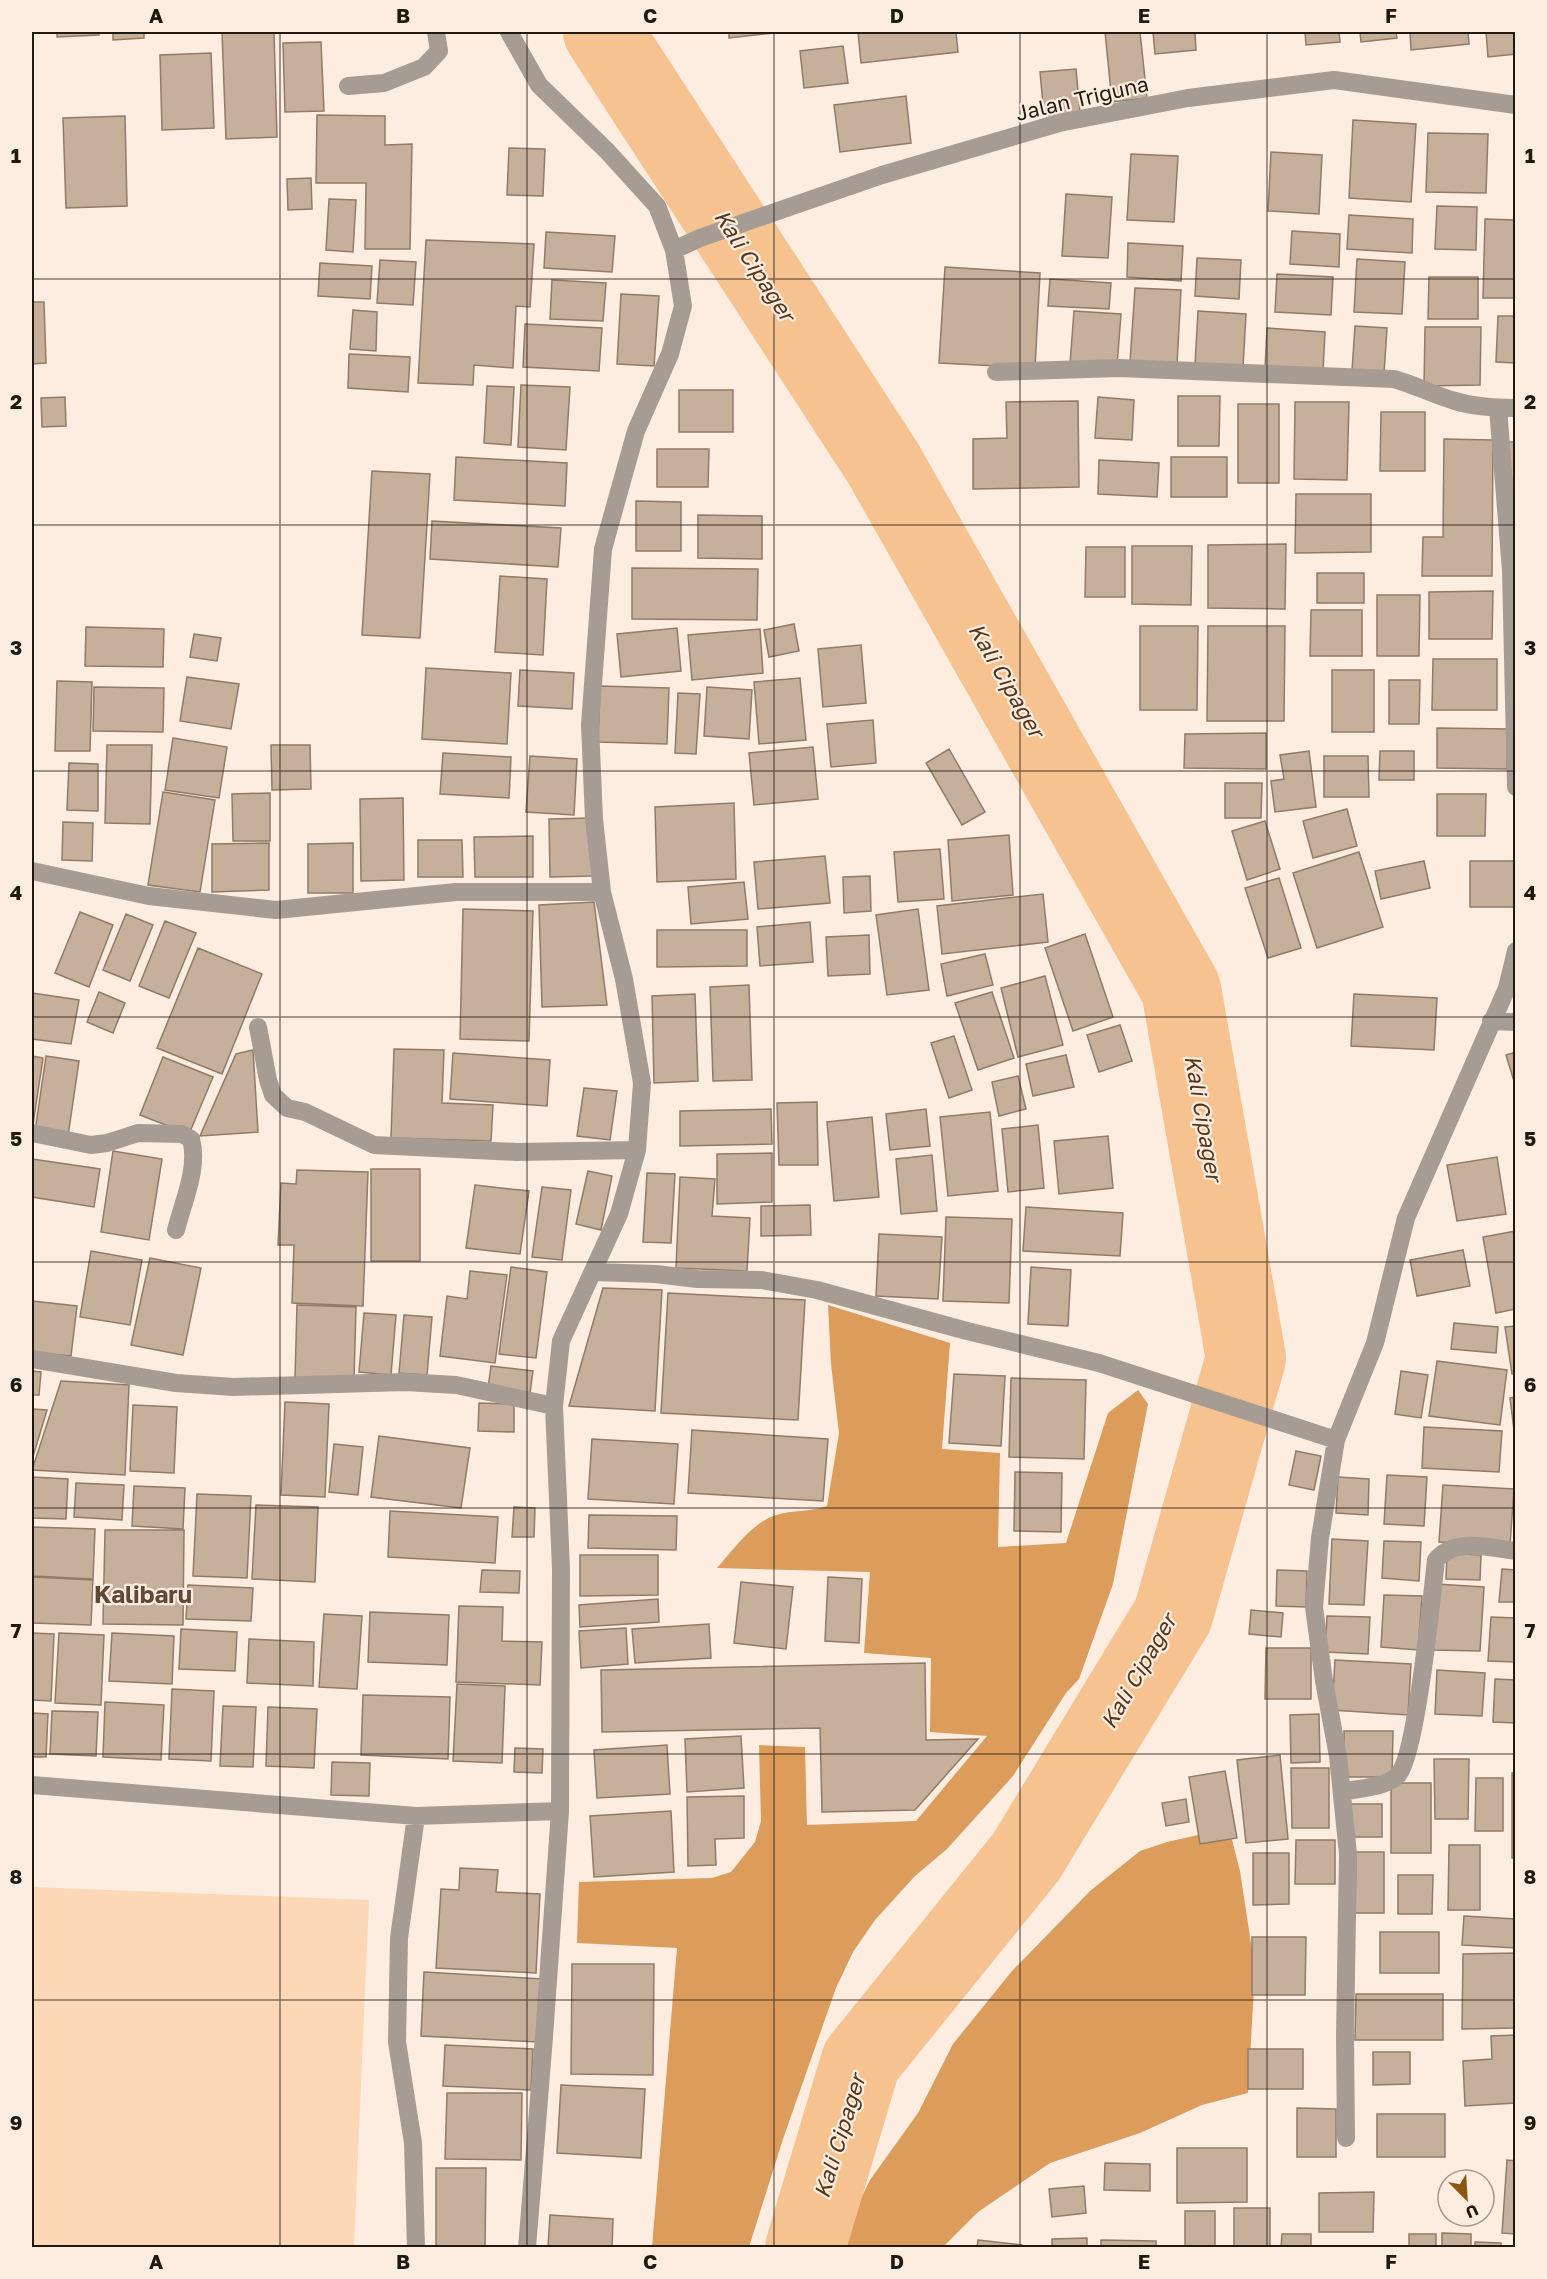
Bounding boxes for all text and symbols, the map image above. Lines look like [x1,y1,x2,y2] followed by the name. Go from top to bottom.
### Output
[149,3,163,27] text: A
[396,3,410,27] text: B
[643,3,657,27] text: C
[890,3,904,27] text: D
[1138,3,1150,27] text: E
[1385,3,1397,27] text: F
[1013,70,1151,126] street label: Jalan Triguna
[11,143,21,167] text: 1
[1525,143,1535,167] text: 1
[709,204,803,329] water label: Kali Cipager
[10,389,22,413] text: 2
[1524,389,1536,413] text: 2
[963,618,1052,745] water label: Kali Cipager
[10,635,22,659] text: 3
[1524,635,1536,659] text: 3
[10,880,22,904] text: 4
[1524,880,1536,904] text: 4
[1180,1053,1229,1186] water label: Kali Cipager
[10,1126,22,1150] text: 5
[1524,1126,1536,1150] text: 5
[10,1372,22,1396] text: 6
[1524,1372,1536,1396] text: 6
[94,1579,192,1608] district label: Kalibaru
[1094,1606,1183,1733] water label: Kali Cipager
[11,1618,22,1642] text: 7
[1525,1618,1536,1642] text: 7
[10,1864,22,1888] text: 8
[1524,1864,1536,1888] text: 8
[807,2068,872,2201] water label: Kali Cipager
[10,2110,22,2134] text: 9
[1524,2110,1536,2134] text: 9
[1436,2168,1496,2228] north arrow
[1463,2200,1482,2223] text: U
[149,2249,163,2273] text: A
[396,2249,410,2273] text: B
[643,2249,657,2273] text: C
[890,2249,904,2273] text: D
[1138,2249,1150,2273] text: E
[1385,2249,1397,2273] text: F

